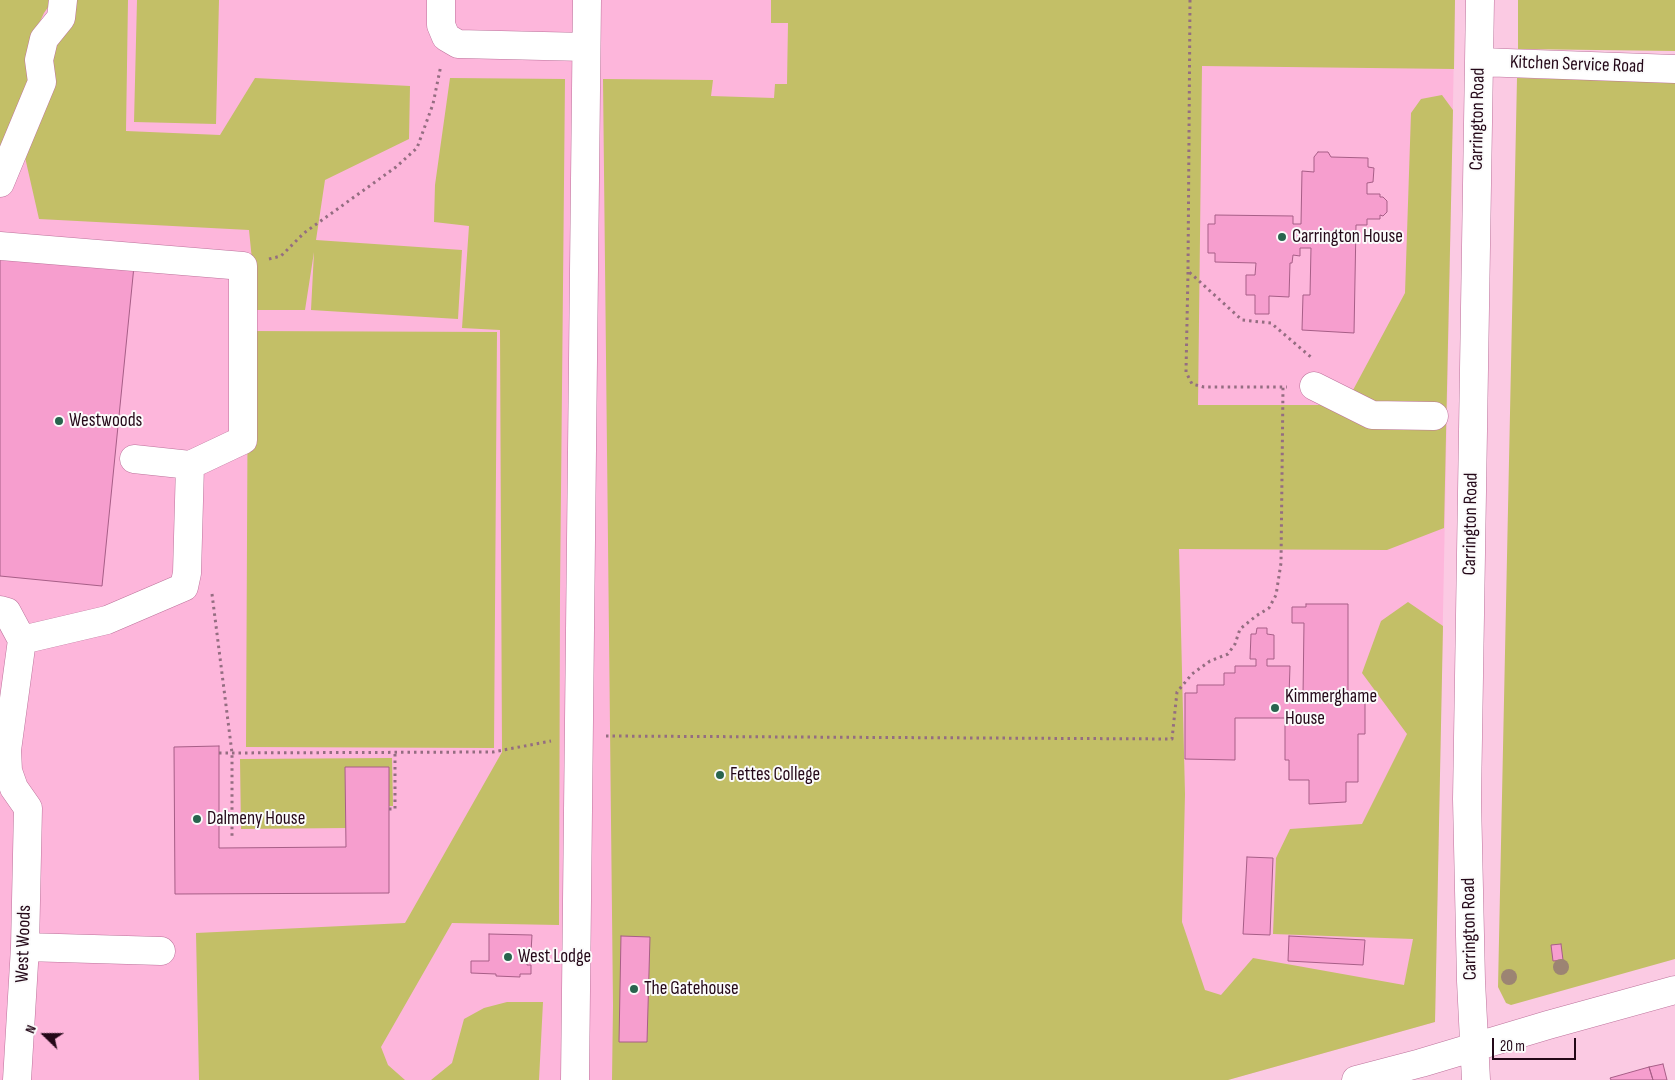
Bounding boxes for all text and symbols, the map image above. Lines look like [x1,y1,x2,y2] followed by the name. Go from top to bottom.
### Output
[1509,51,1645,79] street label: Kitchen Service Road
[1466,67,1490,171] street label: Carrington Road
[1292,226,1403,248] place label: Carrington House
[1276,231,1288,243] marker: Carrington House
[69,410,142,432] place label: Westwoods
[53,415,65,427] marker: Westwoods
[1459,472,1483,576] street label: Carrington Road
[1285,686,1377,730] place label: Kimmerghame House
[1269,702,1281,714] marker: Kimmerghame House
[730,764,820,786] place label: Fettes College
[714,769,726,781] marker: Fettes College
[207,808,305,830] place label: Dalmeny House
[191,813,203,825] marker: Dalmeny House
[1458,877,1482,981] street label: Carrington Road
[11,905,37,983] street label: West Woods
[518,946,591,968] place label: West Lodge
[502,951,514,963] marker: West Lodge
[644,978,739,1000] place label: The Gatehouse
[628,983,640,995] marker: The Gatehouse
[20,1010,70,1060] north arrow
[21,1023,40,1036] text: N
[1495,1028,1579,1060] scale bar
[1500,1037,1525,1056] text: 20 m

